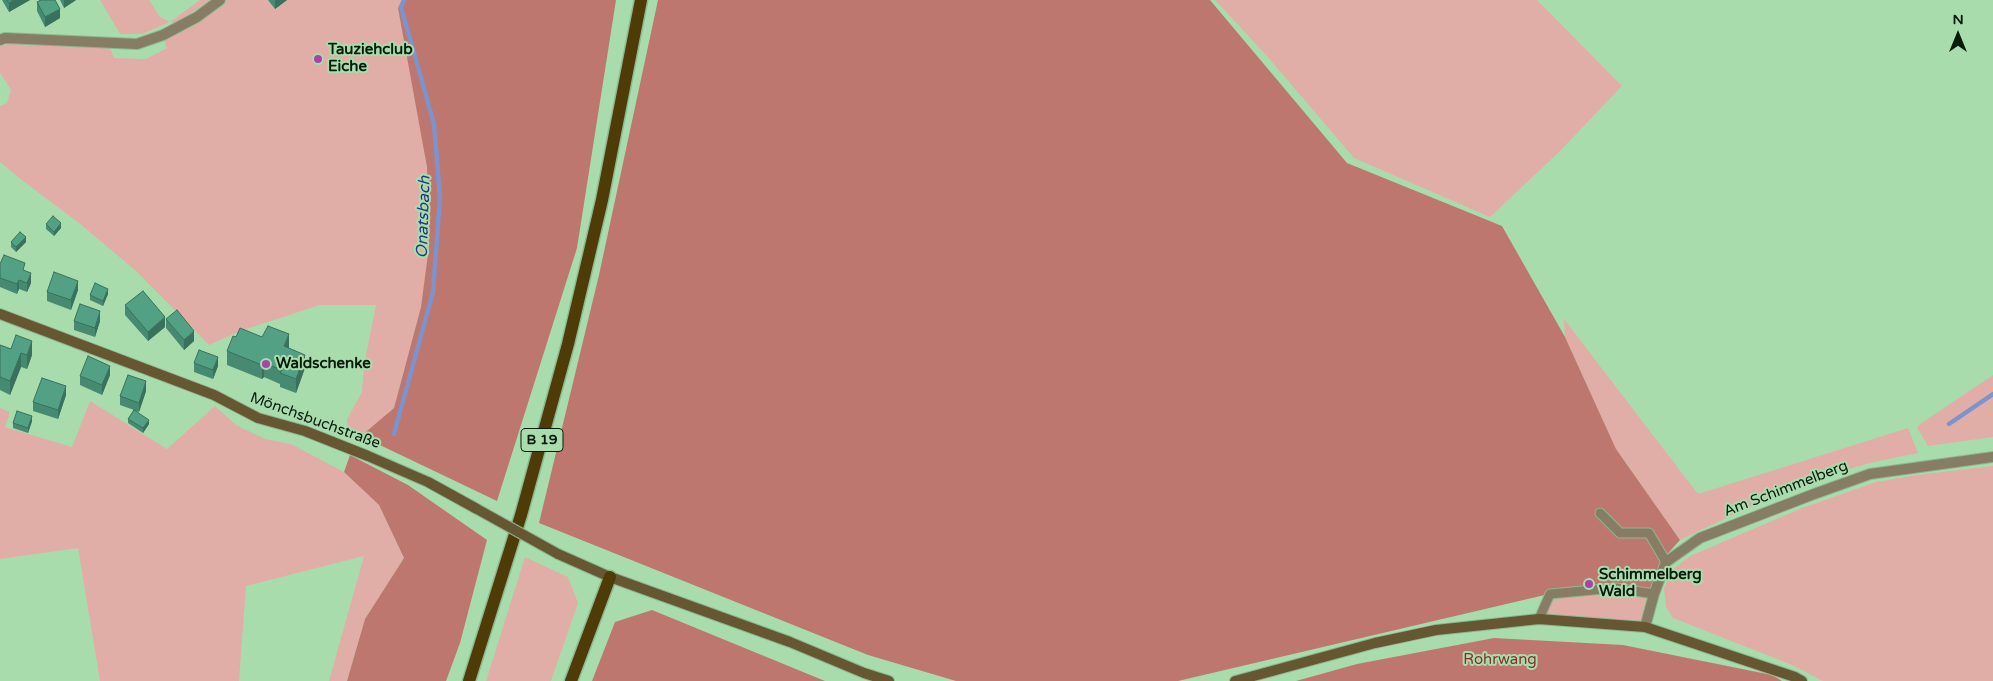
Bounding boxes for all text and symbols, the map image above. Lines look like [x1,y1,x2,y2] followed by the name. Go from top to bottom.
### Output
[1933,10,1983,60] north arrow
[1952,11,1964,28] text: N
[328,41,413,76] place label: Tauziehclub Eiche
[312,53,324,65] marker: Tauziehclub Eiche
[413,175,435,259] water label: Onatsbach
[276,355,371,373] place label: Waldschenke
[260,358,272,370] marker: Waldschenke
[247,389,383,453] street label: Mönchsbuchstraße
[521,428,563,452] road number: B 19
[1721,457,1851,521] street label: Am Schimmelberg
[1599,566,1702,601] place label: Schimmelberg Wald
[1583,578,1595,590] marker: Schimmelberg Wald
[1463,651,1537,669] park label: Rohrwang

